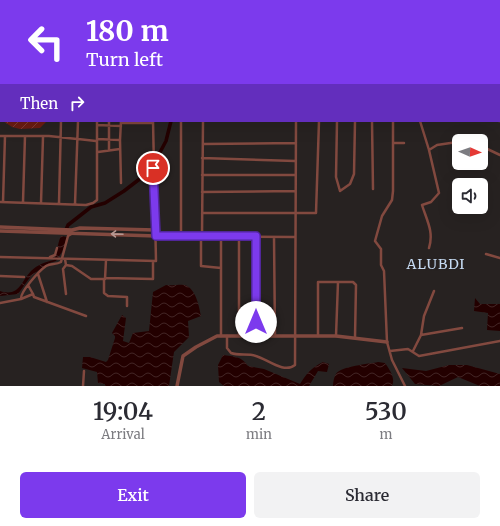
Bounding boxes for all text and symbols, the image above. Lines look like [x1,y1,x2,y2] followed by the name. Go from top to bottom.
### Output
[86,13,169,49] text: 180 m
[20,16,72,68] icon: left
[86,48,163,71] text: Turn left
[66,92,88,114] icon: right
[20,94,58,113] text: Then
[452,134,488,170] north arrow
[452,134,488,214] map controls
[136,151,170,185] pin
[142,157,164,179] icon: arrive
[452,178,488,214] button: sound
[111,231,124,238] one-way arrow
[405,255,466,273] district label: ALUBDI
[235,301,277,343] position arrow
[93,396,153,427] text: 19:04
[252,396,266,427] text: 2
[365,396,407,427] text: 530
[101,426,145,443] text: Arrival
[246,426,272,443] text: min
[379,426,392,443] text: m
[20,472,246,518] button: Exit
[254,472,480,518] button: Share

